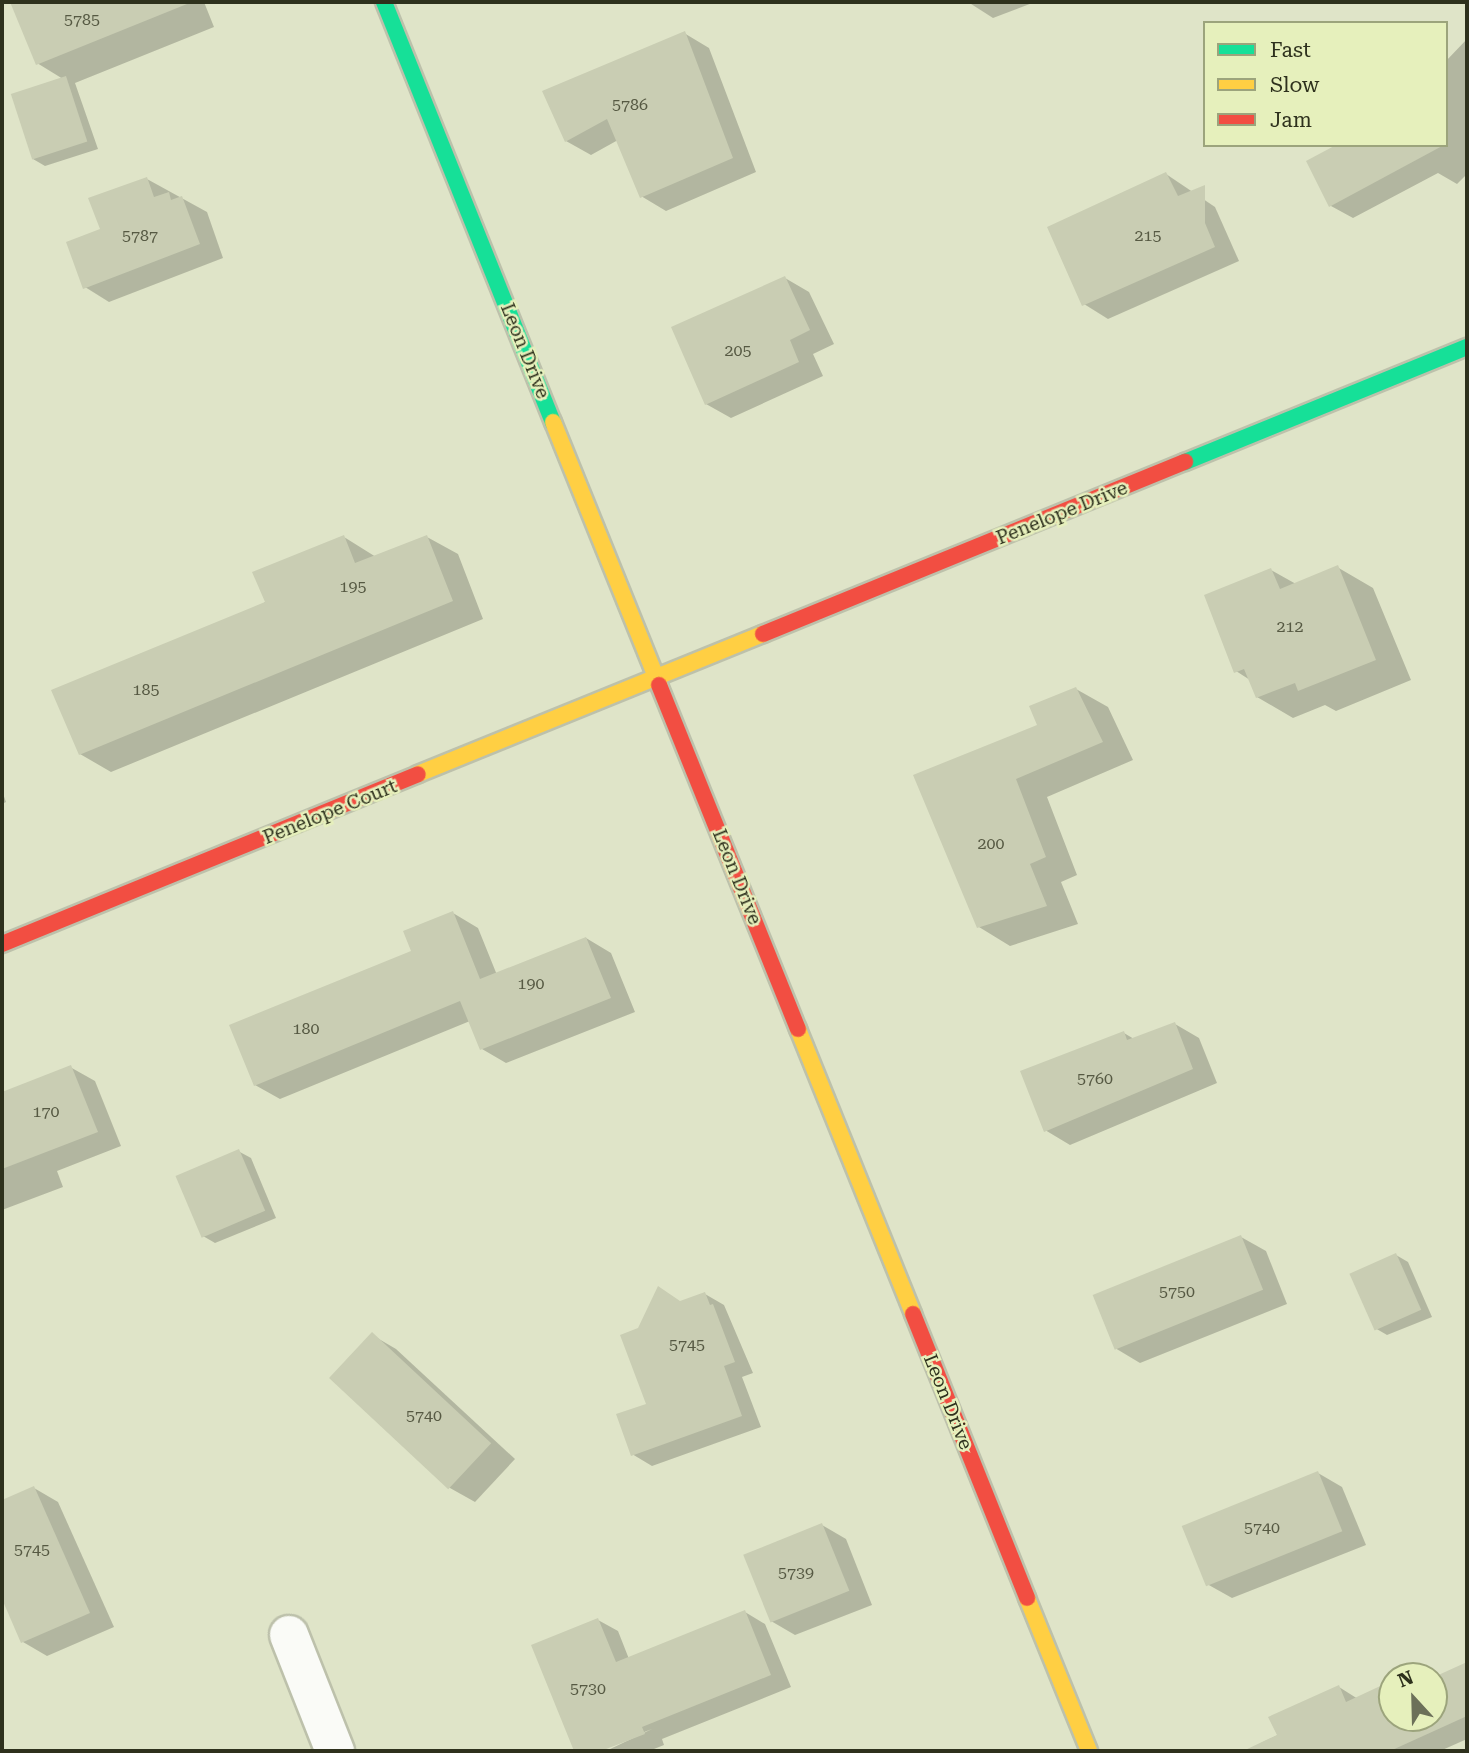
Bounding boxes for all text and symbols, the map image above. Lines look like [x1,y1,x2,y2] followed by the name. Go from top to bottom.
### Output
[64,10,100,30] house number: 5785
[1203,21,1448,147] legend
[1270,38,1311,62] text: Fast
[1270,73,1319,97] text: Slow
[612,95,648,115] house number: 5786
[1270,108,1312,132] text: Jam
[122,226,158,246] house number: 5787
[1135,226,1161,246] house number: 215
[496,300,554,402] street label: Leon Drive
[725,341,751,361] house number: 205
[993,476,1131,550] street label: Penelope Drive
[340,577,366,597] house number: 195
[1277,617,1303,637] house number: 212
[133,680,159,700] house number: 185
[260,775,400,849] street label: Penelope Court
[708,826,766,928] street label: Leon Drive
[978,834,1004,854] house number: 200
[518,974,544,994] house number: 190
[293,1019,319,1039] house number: 180
[1077,1069,1113,1089] house number: 5760
[33,1102,59,1122] house number: 170
[1159,1282,1195,1302] house number: 5750
[669,1335,705,1355] house number: 5745
[919,1351,977,1453] street label: Leon Drive
[406,1406,442,1426] house number: 5740
[1244,1518,1280,1538] house number: 5740
[14,1540,50,1560] house number: 5745
[778,1563,814,1583] house number: 5739
[1378,1662,1448,1732] north arrow
[1395,1666,1417,1692] text: N
[570,1679,606,1699] house number: 5730

